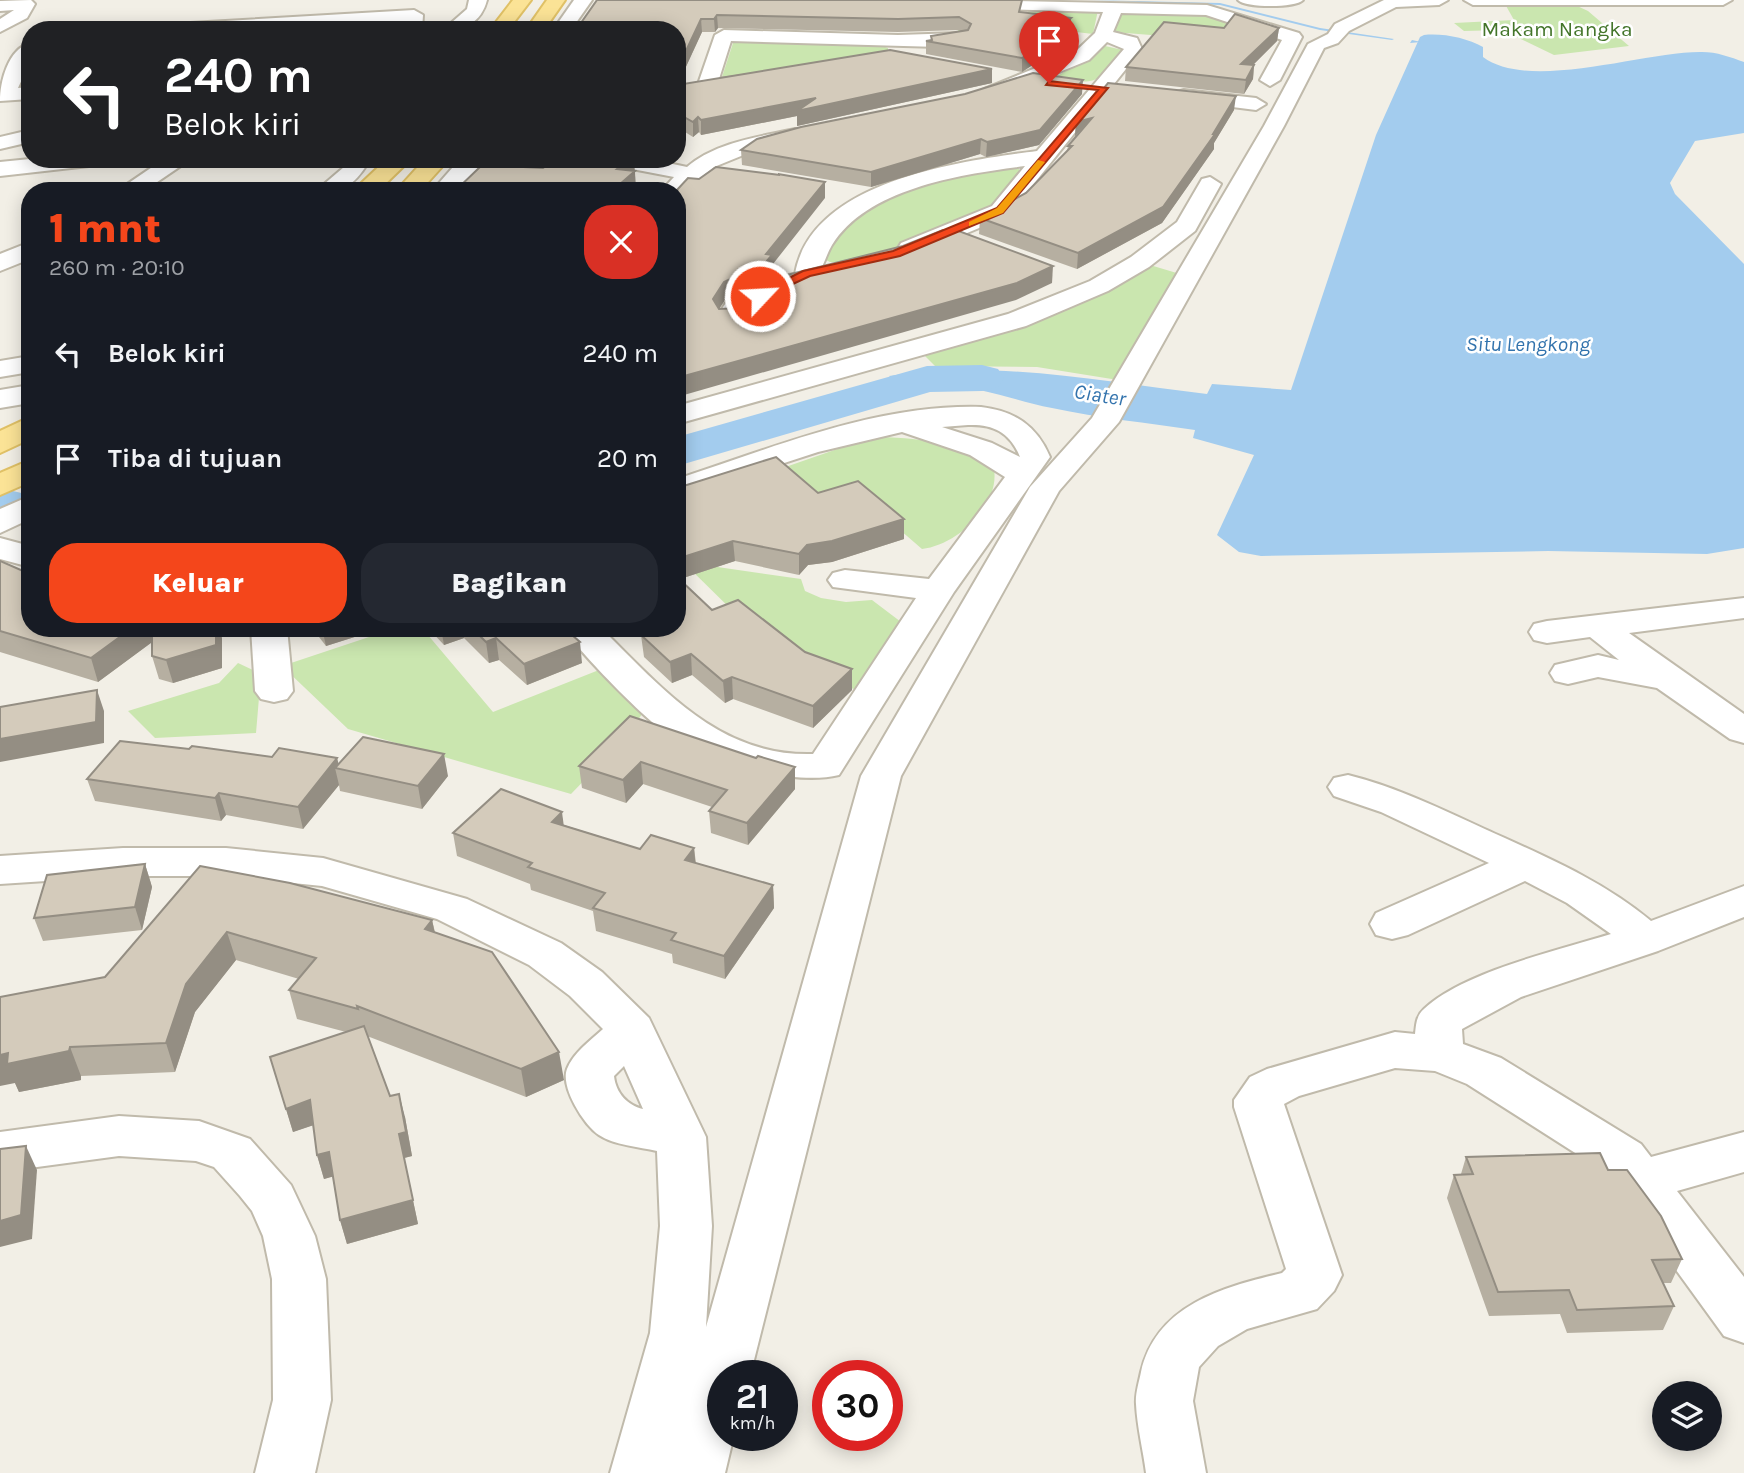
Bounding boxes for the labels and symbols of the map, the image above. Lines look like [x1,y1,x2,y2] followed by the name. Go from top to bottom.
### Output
[1019,11,1079,83] pin
[1481,17,1633,41] park label: Makam Nangka
[723,259,797,333] position arrow
[1466,332,1591,356] water label: Situ Lengkong
[1073,379,1128,411] water label: Ciater
[812,1360,903,1451] speed limit sign: 30

